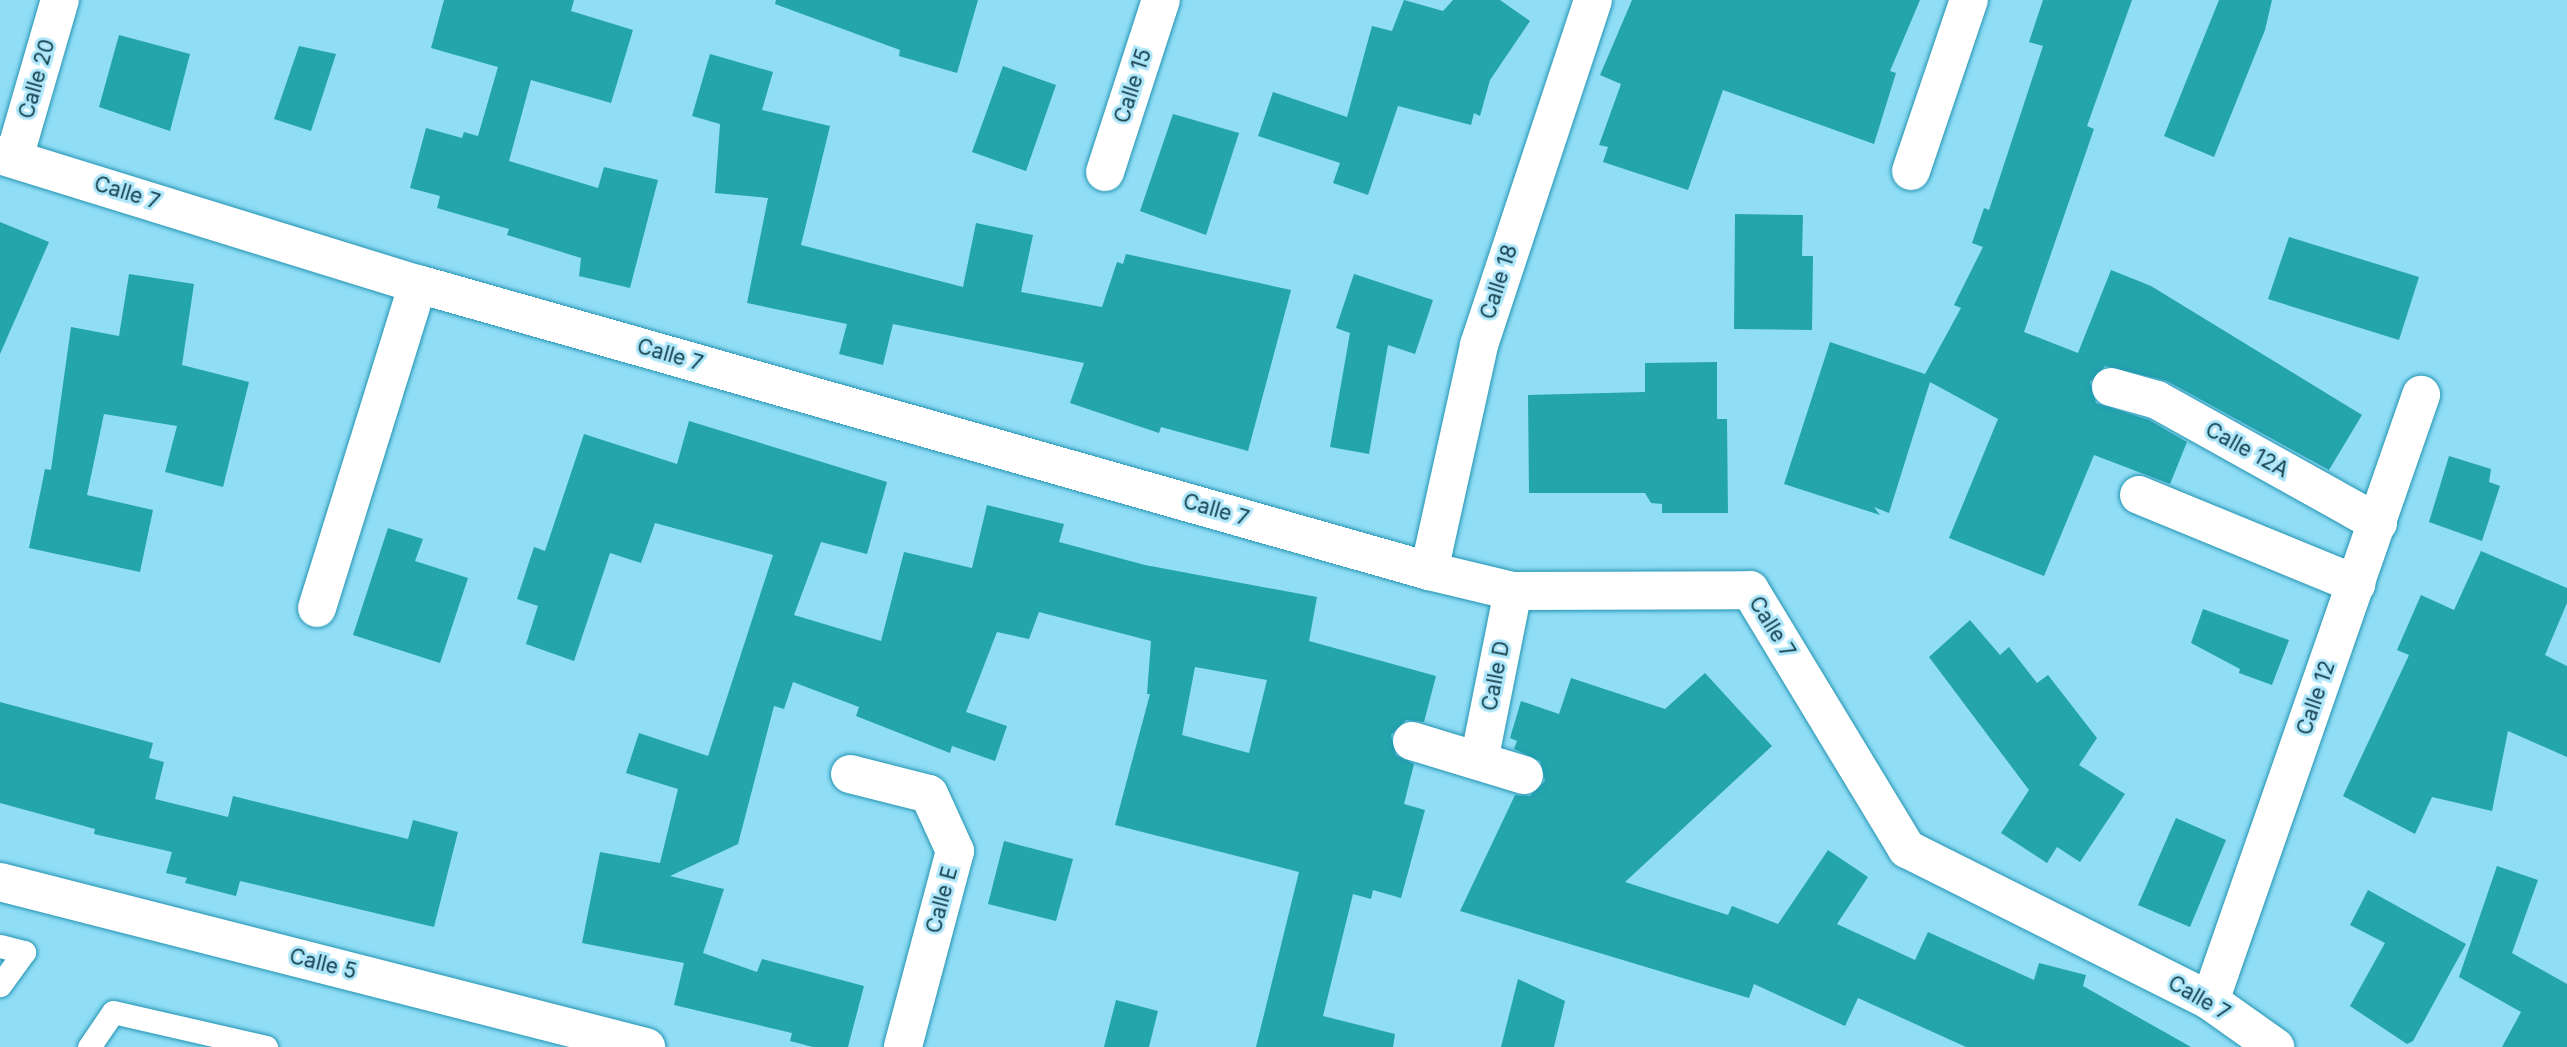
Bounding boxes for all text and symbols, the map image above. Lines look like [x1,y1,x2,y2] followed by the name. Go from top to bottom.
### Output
[14,36,60,122] street label: Calle 20
[1109,46,1157,126] street label: Calle 15
[91,171,163,215] street label: Calle 7
[1475,241,1523,323] street label: Calle 18
[634,334,706,376] street label: Calle 7
[2201,417,2293,483] street label: Calle 12A
[1180,489,1252,531] street label: Calle 7
[1743,592,1801,662] street label: Calle 7
[1477,639,1515,713] street label: Calle D
[2292,658,2340,738] street label: Calle 12
[921,864,963,936] street label: Calle E
[287,944,359,984] street label: Calle 5
[2164,970,2234,1026] street label: Calle 7

